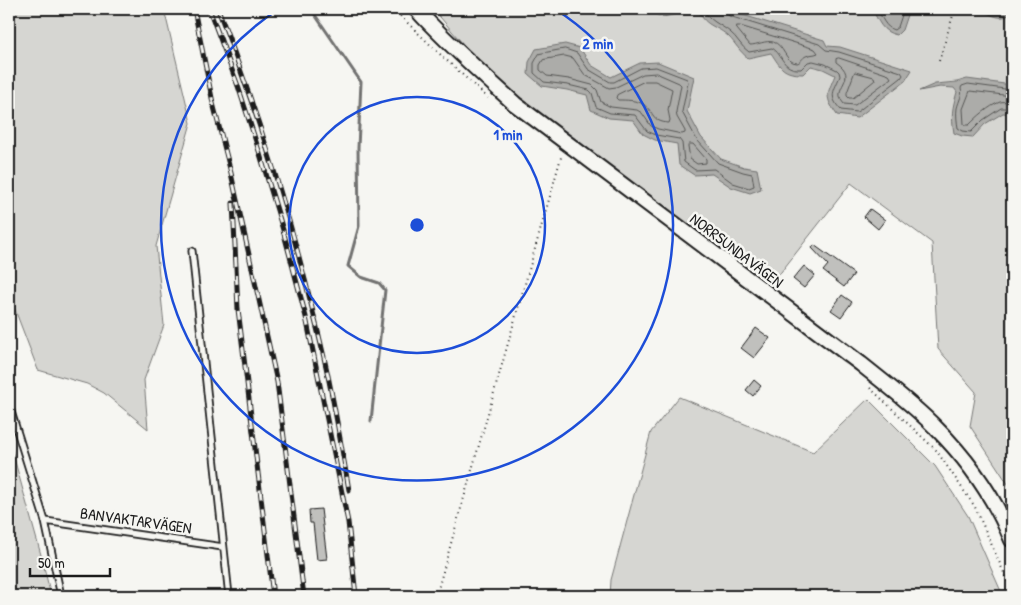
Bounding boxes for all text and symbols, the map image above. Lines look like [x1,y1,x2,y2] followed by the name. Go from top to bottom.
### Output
[583,33,614,54] text: 2 min
[493,124,523,145] text: 1 min
[686,207,788,293] street label: NORRSUNDAVÄGEN
[408,216,426,234] centre of rings
[79,501,193,539] street label: BANVAKTARVÄGEN
[30,545,110,577] scale bar
[38,552,65,573] text: 50 m

